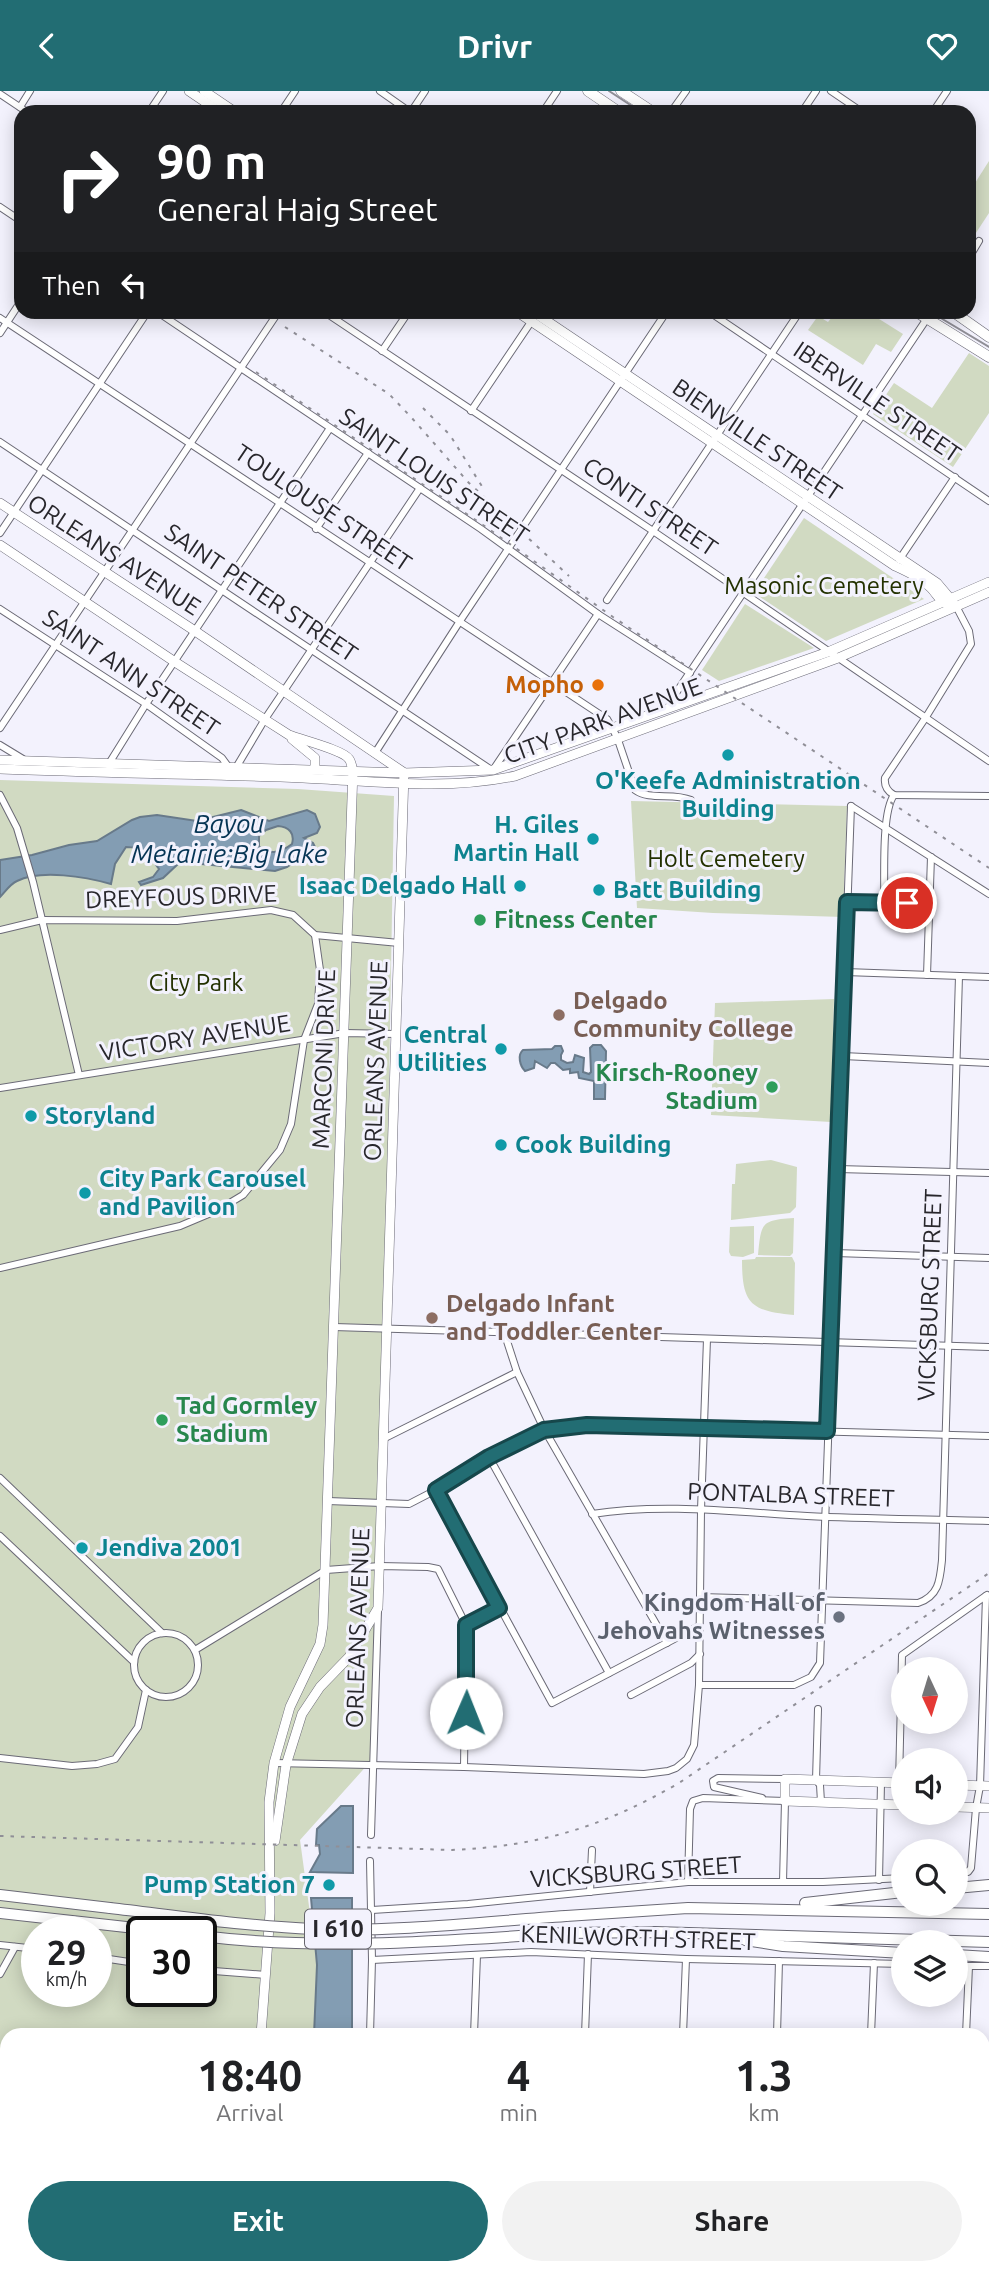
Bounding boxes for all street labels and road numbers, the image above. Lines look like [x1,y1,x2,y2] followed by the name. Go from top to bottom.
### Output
[789,336,966,467] street label: IBERVILLE STREET
[668,373,847,506] street label: BIENVILLE STREET
[335,402,534,549] street label: SAINT LOUIS STREET
[230,438,417,577] street label: TOULOUSE STREET
[578,452,723,561] street label: CONTI STREET
[23,489,206,621] street label: ORLEANS AVENUE
[160,518,363,667] street label: SAINT PETER STREET
[38,604,225,742] street label: SAINT ANN STREET
[500,672,705,769] street label: CITY PARK AVENUE
[85,880,277,913] street label: DREYFOUS DRIVE
[359,960,392,1162] street label: ORLEANS AVENUE
[307,969,340,1149] street label: MARCONI DRIVE
[98,1009,292,1066] street label: VICTORY AVENUE
[912,1188,947,1402] street label: VICKSBURG STREET
[687,1477,895,1512] street label: PONTALBA STREET
[341,1527,374,1729] street label: ORLEANS AVENUE
[529,1851,743,1892] street label: VICKSBURG STREET
[305,1909,371,1948] road number: I 610
[520,1920,756,1955] street label: KENILWORTH STREET

